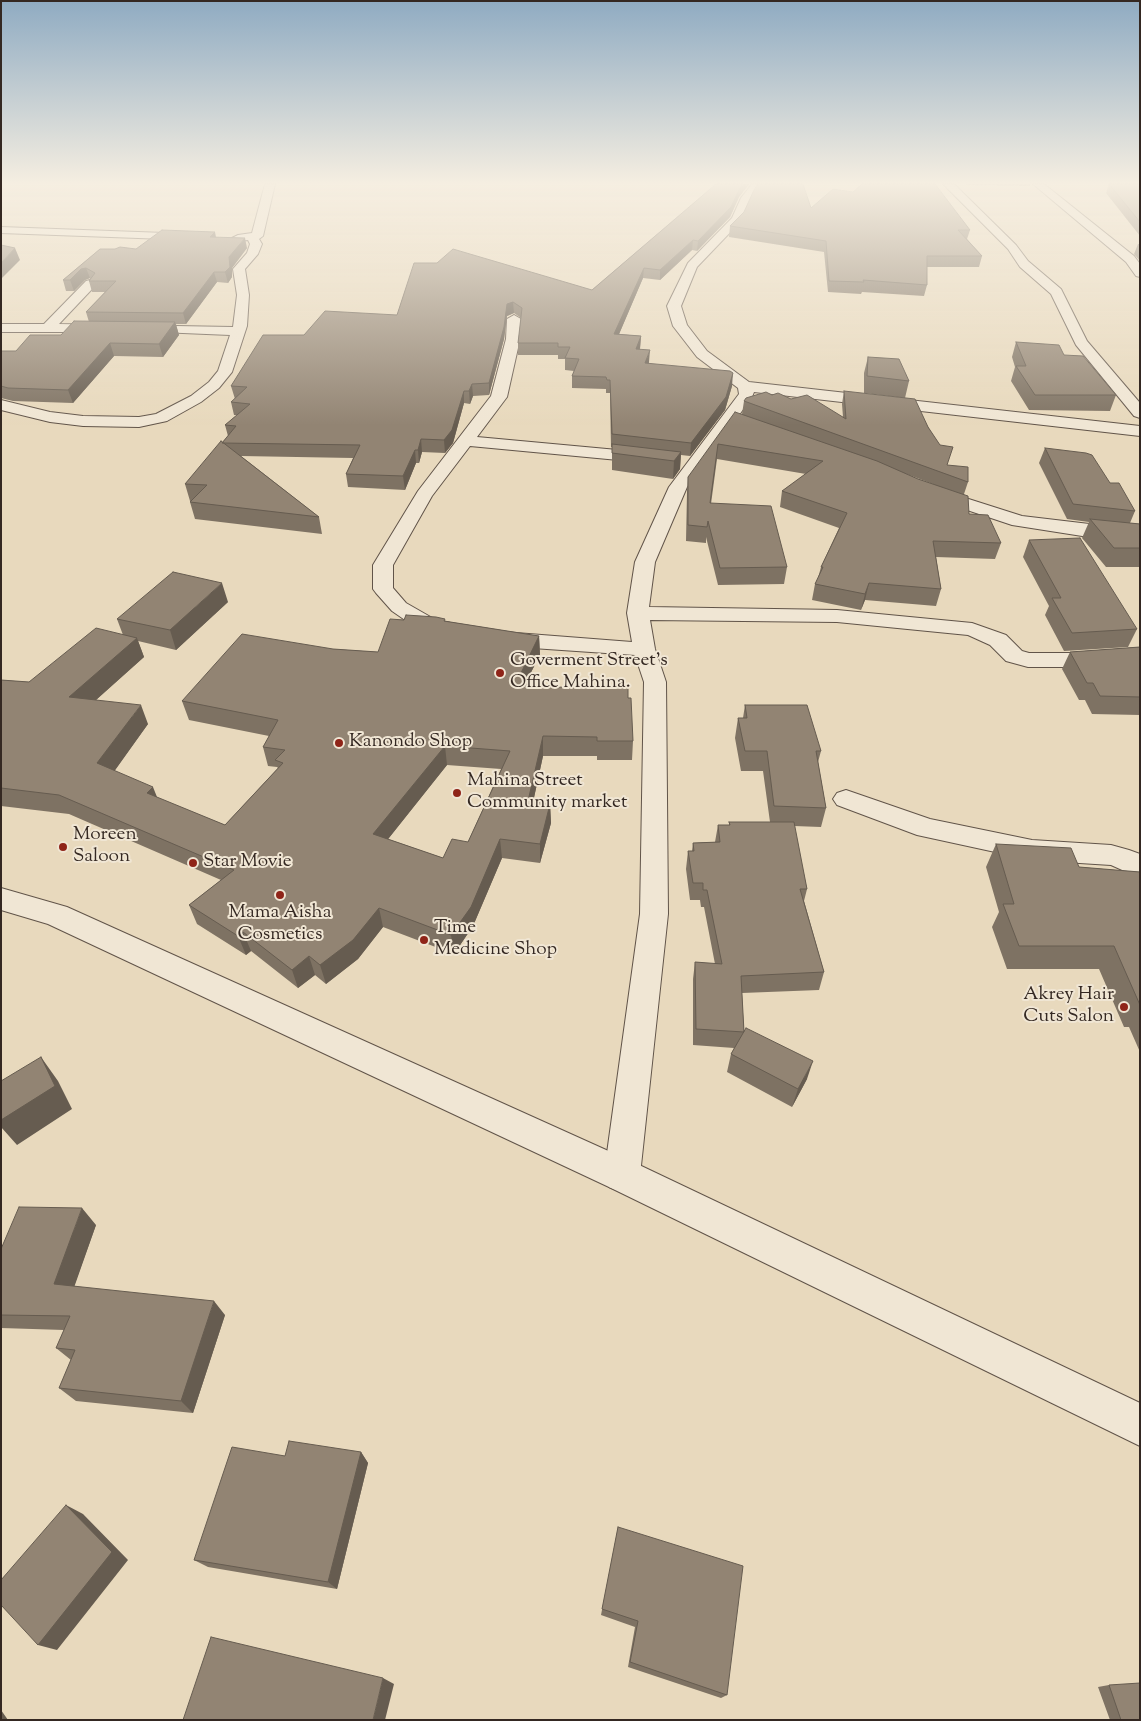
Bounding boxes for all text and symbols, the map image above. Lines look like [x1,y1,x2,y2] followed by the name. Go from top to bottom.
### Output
[510,651,668,695] place label: Goverment Street's Office Mahina.
[494,667,506,679] marker: Goverment Street's Office Mahina.
[349,732,472,754] place label: Kanondo Shop
[333,737,345,749] marker: Kanondo Shop
[467,771,627,815] place label: Mahina Street Community market
[451,787,463,799] marker: Mahina Street Community market
[73,825,137,869] place label: Moreen Saloon
[57,841,69,853] marker: Moreen Saloon
[203,852,292,874] place label: Star Movie
[187,857,199,869] marker: Star Movie
[274,889,286,901] marker: Mama Aisha Cosmetics
[229,903,331,947] place label: Mama Aisha Cosmetics
[434,918,557,962] place label: Time Medicine Shop
[418,934,430,946] marker: Time Medicine Shop
[1023,985,1114,1029] place label: Akrey Hair Cuts Salon
[1118,1001,1130,1013] marker: Akrey Hair Cuts Salon

